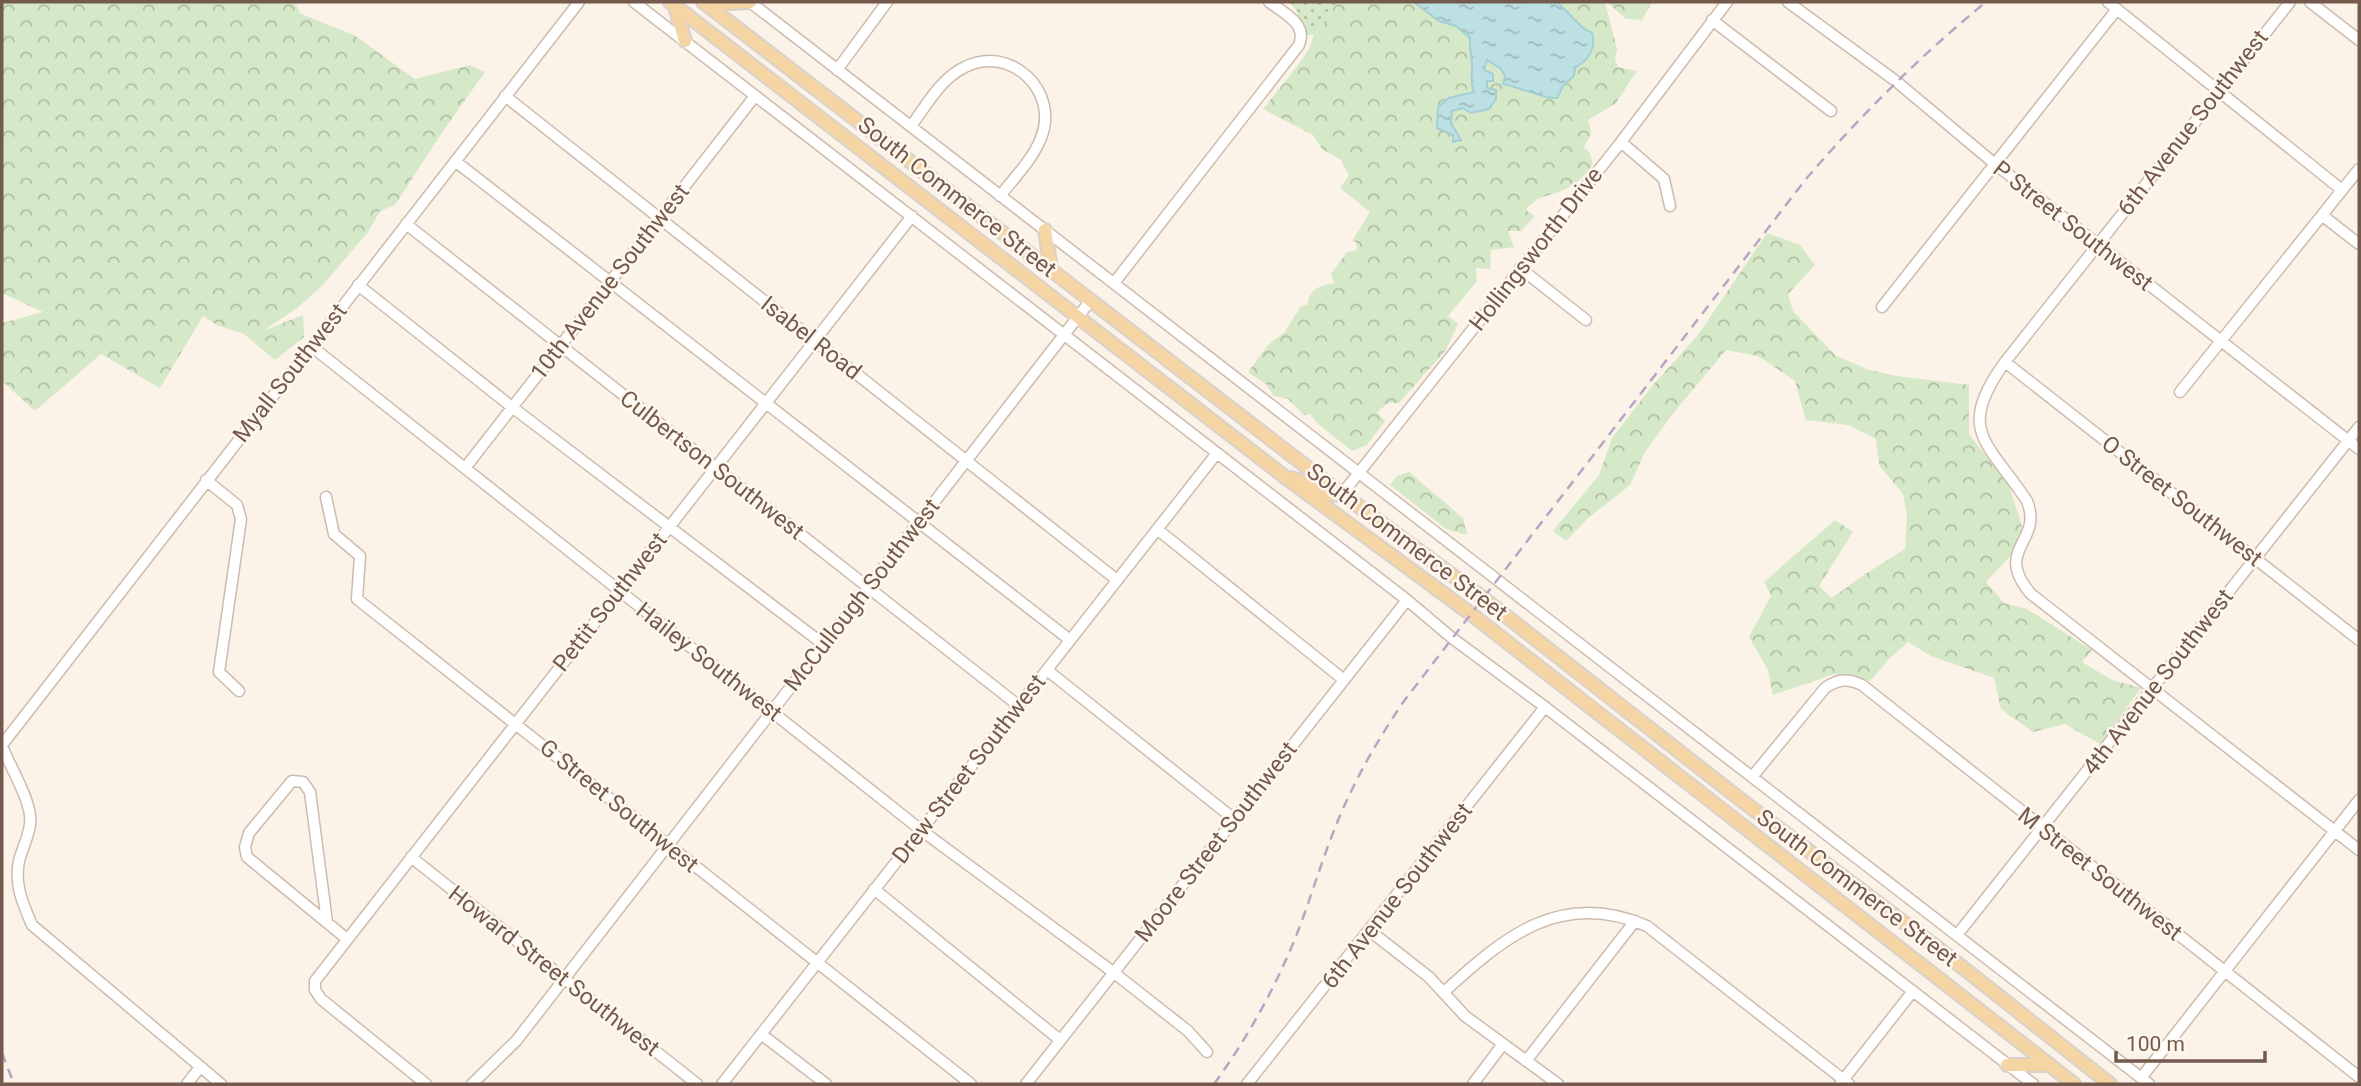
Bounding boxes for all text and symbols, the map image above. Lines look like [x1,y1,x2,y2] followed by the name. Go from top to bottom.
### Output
[2112,25,2274,221] street label: 6th Avenue Southwest
[852,111,1062,283] street label: South Commerce Street
[1988,155,2158,297] street label: P Street Southwest
[1464,162,1608,336] street label: Hollingsworth Drive
[525,179,695,385] street label: 10th Avenue Southwest
[755,290,867,386] street label: Isabel Road
[227,298,353,448] street label: Myall Southwest
[615,385,809,545] street label: Culbertson Southwest
[2096,430,2268,572] street label: O Street Southwest
[1301,458,1513,626] street label: South Commerce Street
[779,493,945,697] street label: McCullough Southwest
[547,527,673,677] street label: Pettit Southwest
[2077,584,2239,780] street label: 4th Avenue Southwest
[631,597,787,727] street label: Hailey Southwest
[887,669,1051,869] street label: Drew Street Southwest
[534,734,704,878] street label: G Street Southwest
[1129,736,1303,948] street label: Moore Street Southwest
[1316,798,1478,994] street label: 6th Avenue Southwest
[2013,802,2187,946] street label: M Street Southwest
[1751,804,1963,972] street label: South Commerce Street
[443,880,665,1062] street label: Howard Street Southwest
[2116,1020,2265,1064] scale bar
[2126,1032,2185,1056] text: 100 m

